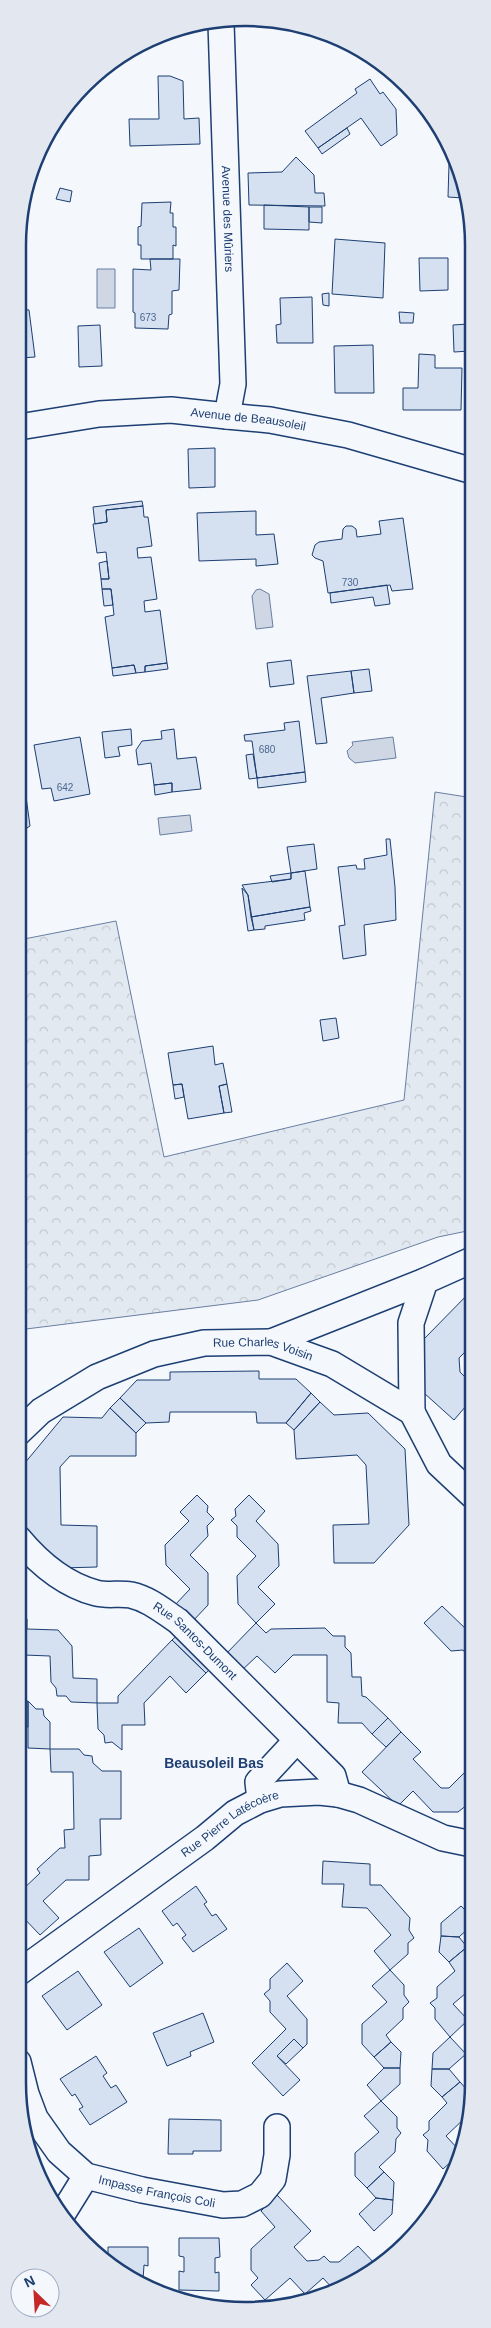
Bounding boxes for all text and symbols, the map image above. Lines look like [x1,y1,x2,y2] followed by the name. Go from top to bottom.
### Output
[219,165,236,272] street label: Avenue des Mûriers
[140,312,157,323] house number: 673
[190,405,307,434] street label: Avenue de Beausoleil
[342,577,359,588] house number: 730
[259,744,276,755] house number: 680
[57,782,74,793] house number: 642
[213,1335,315,1364] street label: Rue Charles Voisin
[151,1599,240,1683] street label: Rue Santos-Dumont
[164,1755,264,1771] district label: Beausoleil Bas
[178,1788,281,1860] street label: Rue Pierre Latécoère
[97,2172,216,2210] street label: Impasse François Coli
[10,2268,60,2318] north arrow
[22,2272,37,2291] text: N

